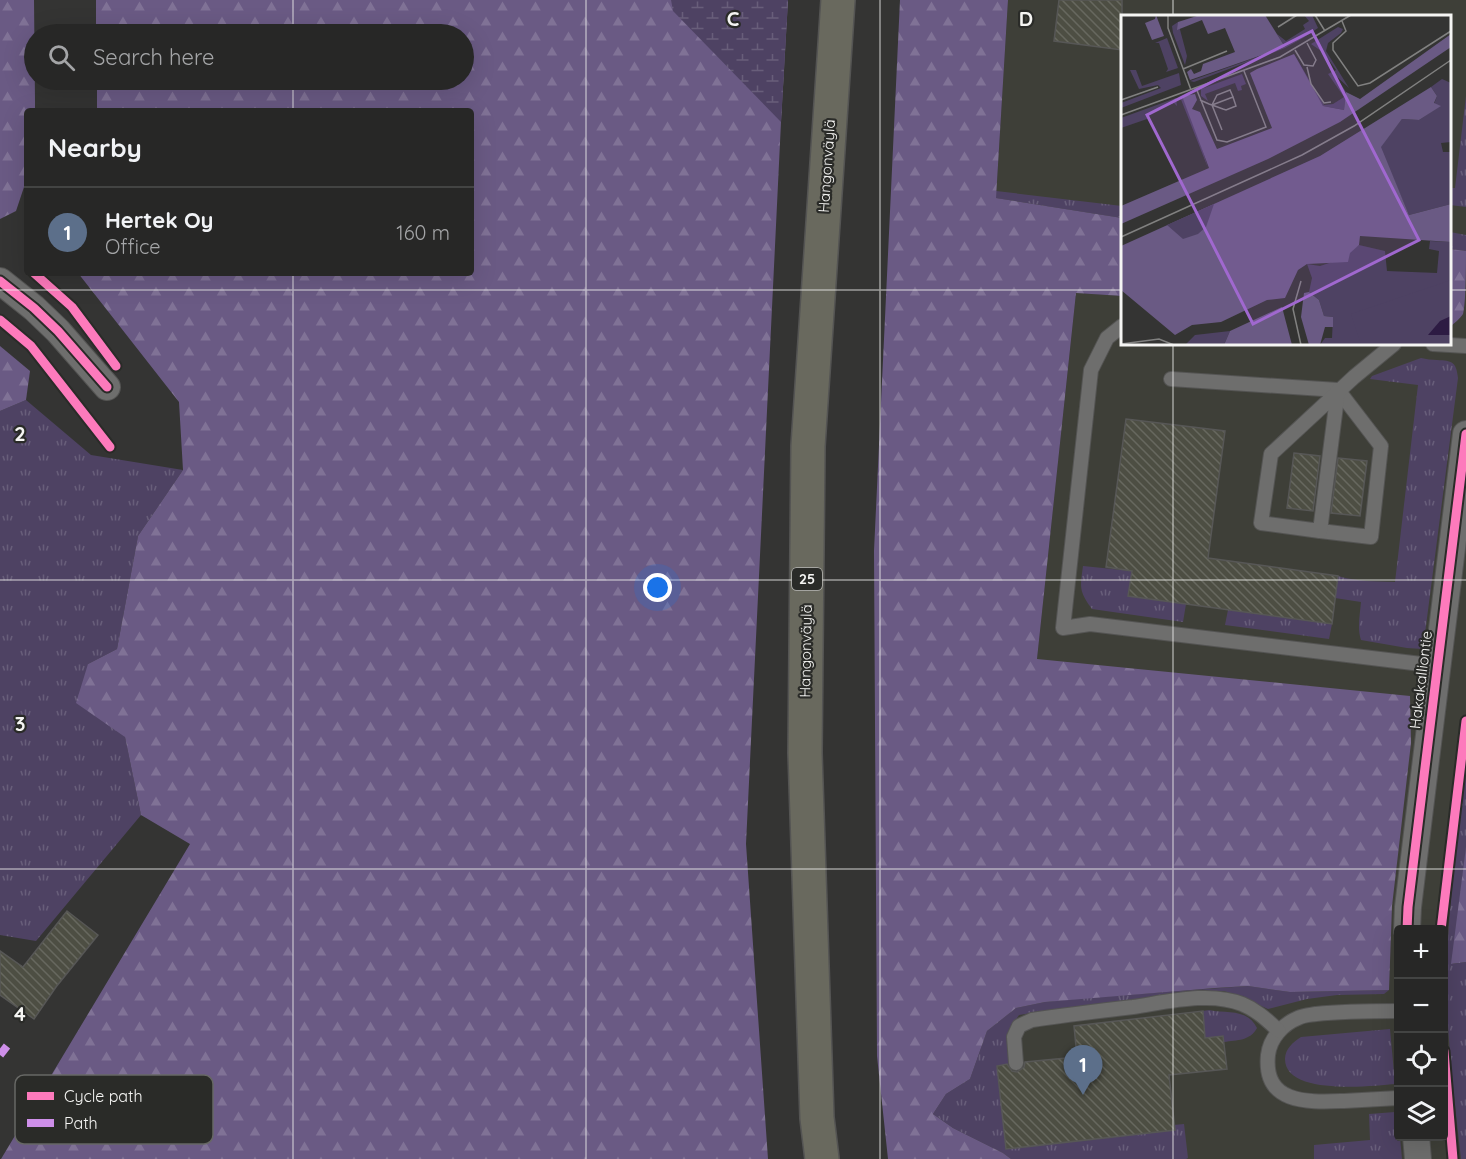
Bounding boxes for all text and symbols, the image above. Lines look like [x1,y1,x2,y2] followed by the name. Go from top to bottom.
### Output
[727,6,740,31] text: C
[1019,6,1033,31] text: D
[1121,15,1451,345] inset map
[24,24,474,90] search box
[45,41,78,74] icon: search
[93,43,214,71] text: Search here
[814,119,839,213] street label: Hangonväylä
[48,131,142,164] text: Nearby
[105,206,214,234] text: Hertek Oy
[64,220,71,245] text: 1
[396,220,450,245] text: 160 m
[105,234,161,259] text: Office
[14,421,26,446] text: 2
[792,568,822,590] road number: 25
[643,573,672,602] your location
[795,604,816,698] street label: Hangonväylä
[1405,630,1436,730] street label: Hakakalliontie
[15,711,25,736] text: 3
[1394,925,1448,1141] map controls
[1394,925,1448,979] button: +
[1394,979,1448,1033] button: −
[14,1001,26,1026] text: 4
[1394,1033,1448,1087] button: locate
[1064,1046,1102,1095] pin: 1
[15,1075,213,1144] legend
[64,1086,143,1106] text: Cycle path
[1394,1087,1448,1141] button: layers
[64,1113,98,1133] text: Path

